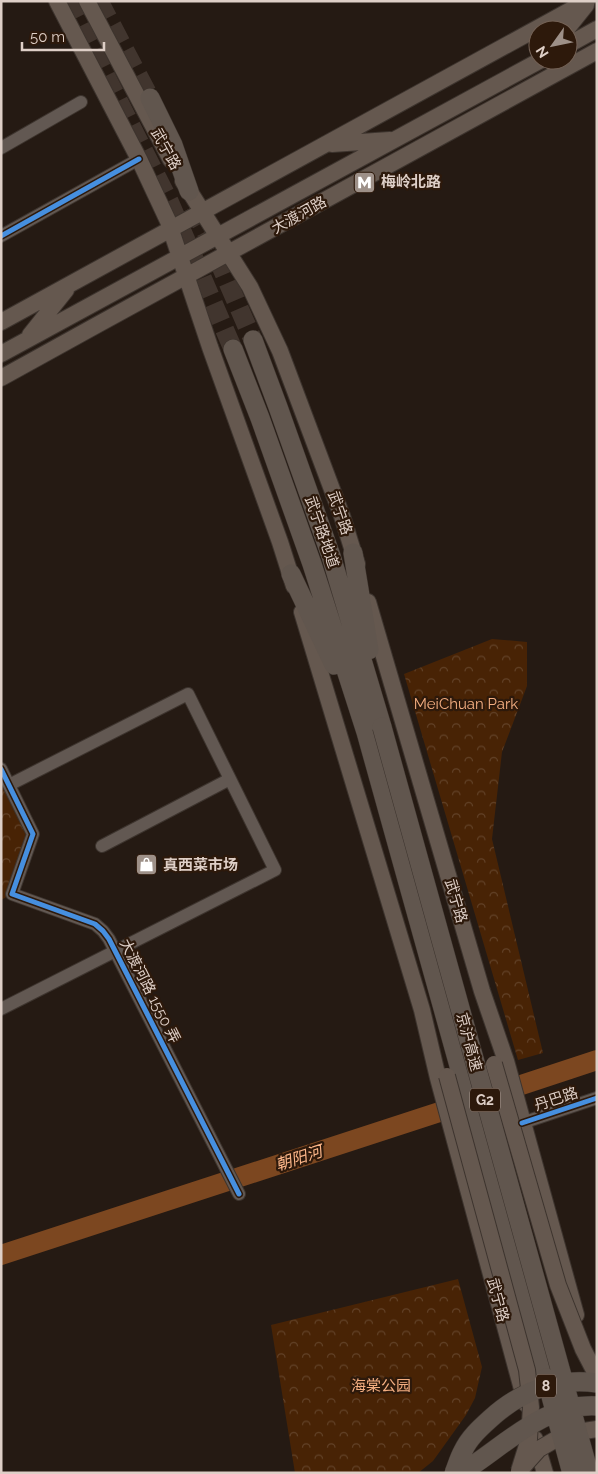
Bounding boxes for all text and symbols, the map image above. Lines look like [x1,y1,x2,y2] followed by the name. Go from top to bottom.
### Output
[22,20,105,52] scale bar
[528,20,578,70] north arrow
[30,28,65,46] text: 50 m
[532,43,552,61] text: N
[147,125,185,173] street label: 武宁路
[353,170,377,194] metro station icon: 梅岭北路
[381,173,441,191] place label: 梅岭北路
[268,193,330,237] street label: 大渡河路
[324,489,356,537] street label: 武宁路
[301,494,343,570] street label: 武宁路地道
[414,695,518,713] park label: MeiChuan Park
[135,853,159,877] shop icon: 真西菜市场
[163,856,238,874] place label: 真西菜市场
[441,877,471,925] street label: 武宁路
[116,936,184,1046] street label: 大渡河路 1550 弄
[453,1011,485,1073] street label: 京沪高速
[532,1083,580,1115] street label: 丹巴路
[470,1088,500,1112] road number: G2
[273,1141,328,1174] water label: 朝阳河
[483,1276,513,1324] street label: 武宁路
[536,1374,556,1398] road number: 8
[351,1377,411,1395] park label: 海棠公园

